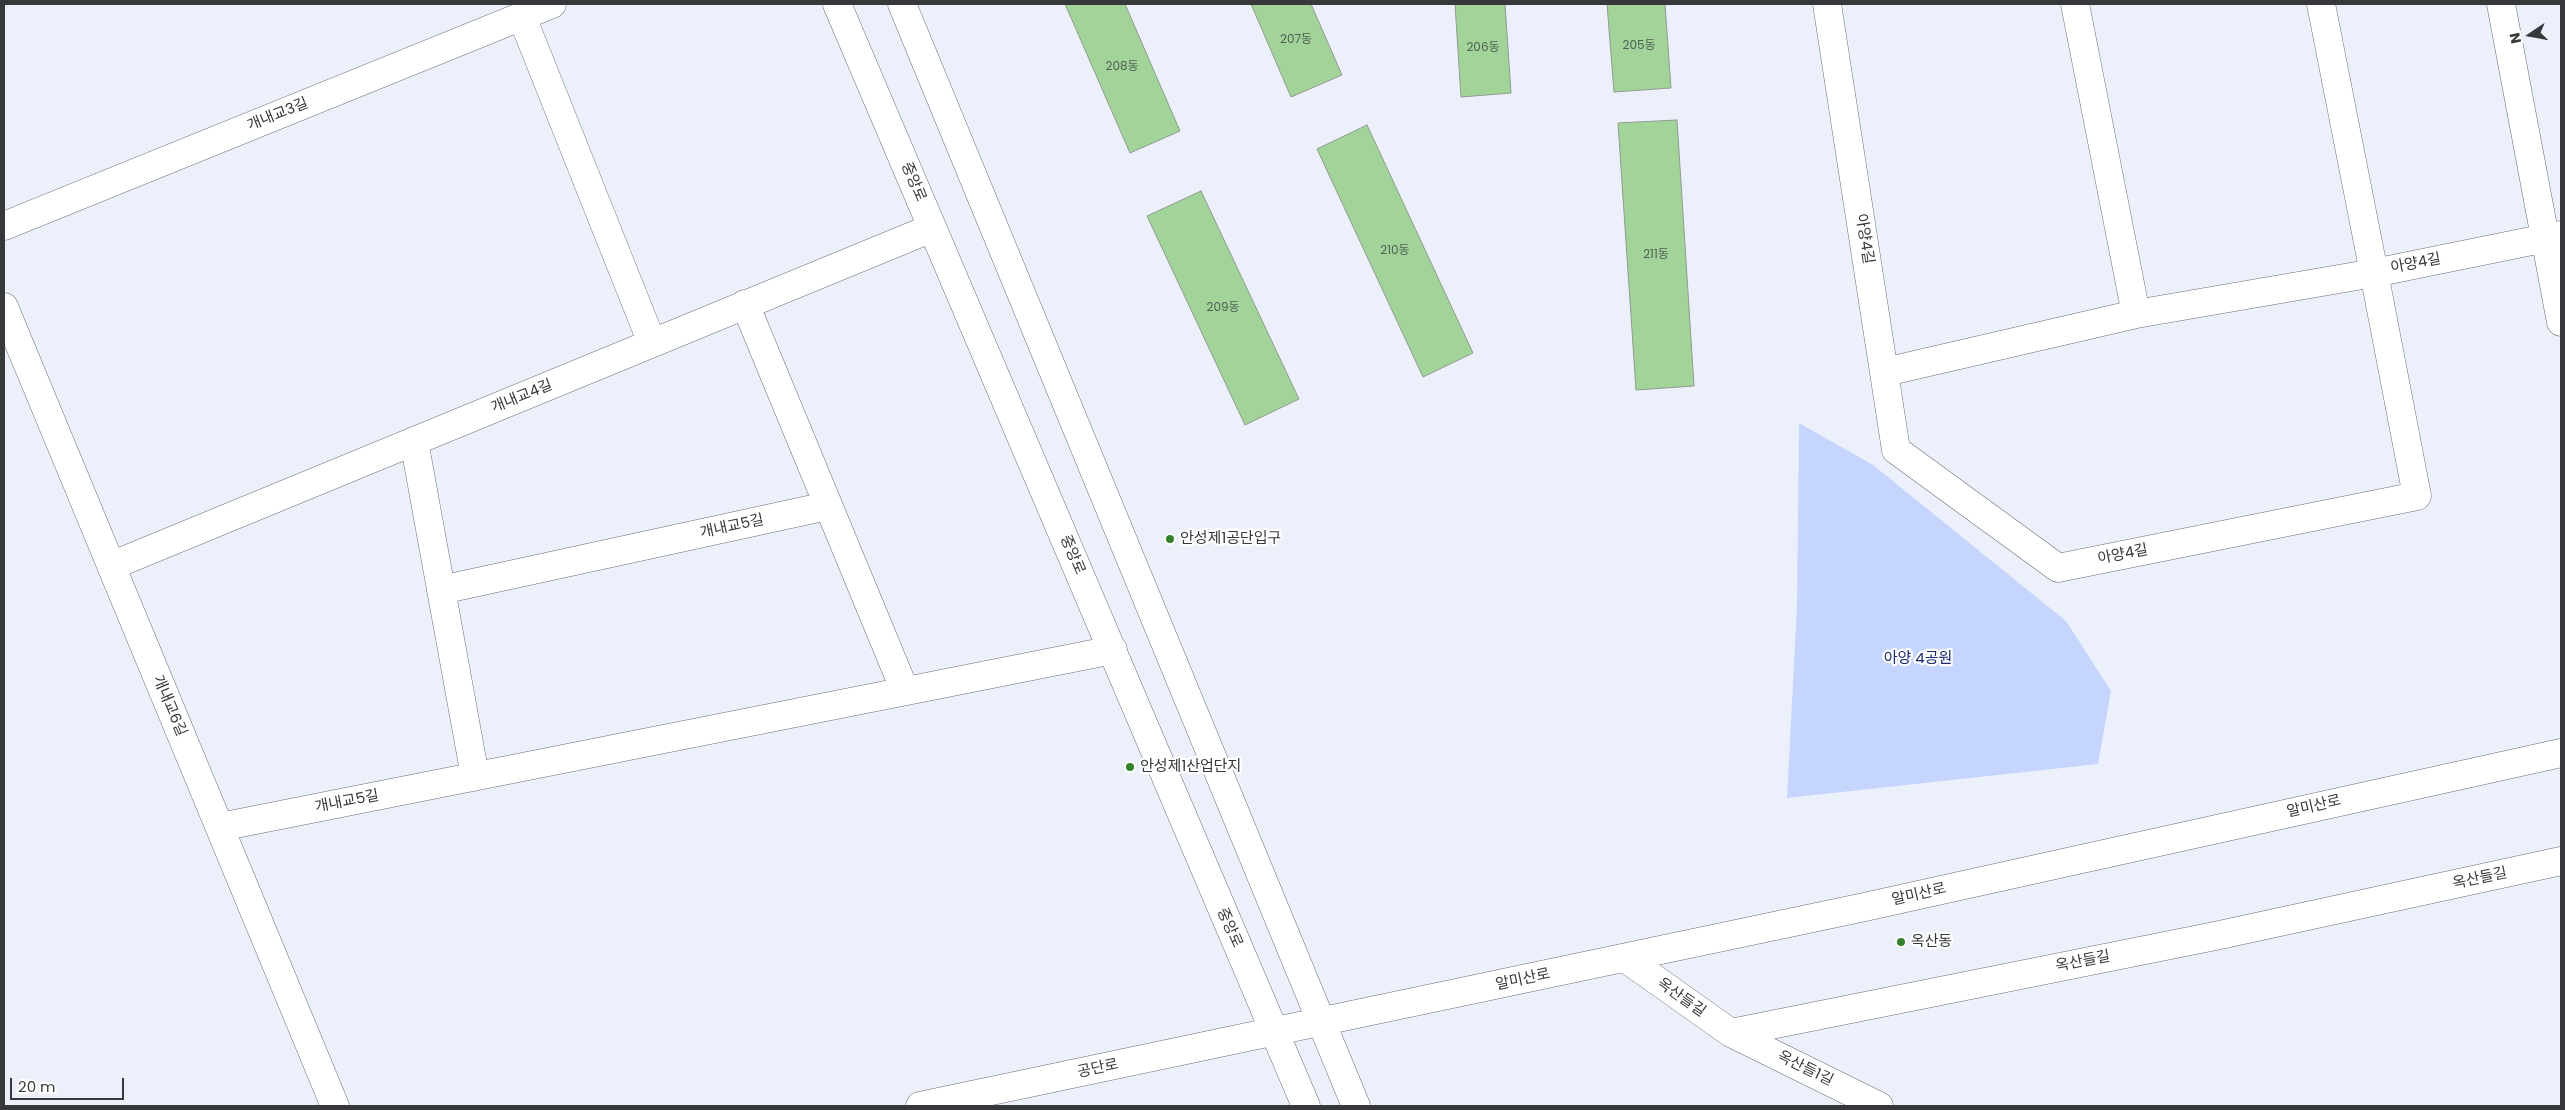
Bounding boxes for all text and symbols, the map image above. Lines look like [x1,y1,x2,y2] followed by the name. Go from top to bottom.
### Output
[2505,10,2555,60] north arrow
[2504,31,2526,45] text: N
[1280,33,1312,47] house number: 207동
[1622,39,1656,53] house number: 205동
[1466,41,1500,55] house number: 206동
[1105,60,1139,74] house number: 208동
[245,95,311,135] street label: 개내교3길
[897,159,929,205] street label: 중앙로
[1851,212,1877,266] street label: 아양4길
[1380,244,1410,258] house number: 210동
[1643,248,1669,262] house number: 211동
[2389,250,2443,278] street label: 아양4길
[1206,301,1240,315] house number: 209동
[489,377,555,417] street label: 개내교4길
[699,511,765,543] street label: 개내교5길
[1180,530,1281,548] place label: 안성제1공단입구
[1056,532,1088,578] street label: 중앙로
[1164,533,1176,545] marker: 안성제1공단입구
[2096,541,2150,569] street label: 아양4길
[1884,650,1952,668] park label: 아양 4공원
[148,673,190,739] street label: 개내교6길
[1140,758,1241,776] place label: 안성제1산업단지
[1124,761,1136,773] marker: 안성제1산업단지
[314,787,380,817] street label: 개내교5길
[2285,792,2343,822] street label: 알미산로
[2451,864,2509,894] street label: 옥산들길
[1890,880,1948,910] street label: 알미산로
[1212,905,1246,951] street label: 중앙로
[1911,933,1952,951] place label: 옥산동
[1895,936,1907,948] marker: 옥산동
[2054,948,2112,976] street label: 옥산들길
[1494,965,1552,995] street label: 알미산로
[1653,975,1709,1021] street label: 옥산들길
[1774,1048,1836,1090] street label: 옥산들1길
[1076,1056,1120,1082] street label: 공단로
[12,1068,126,1100] scale bar
[18,1076,56,1097] text: 20 m

